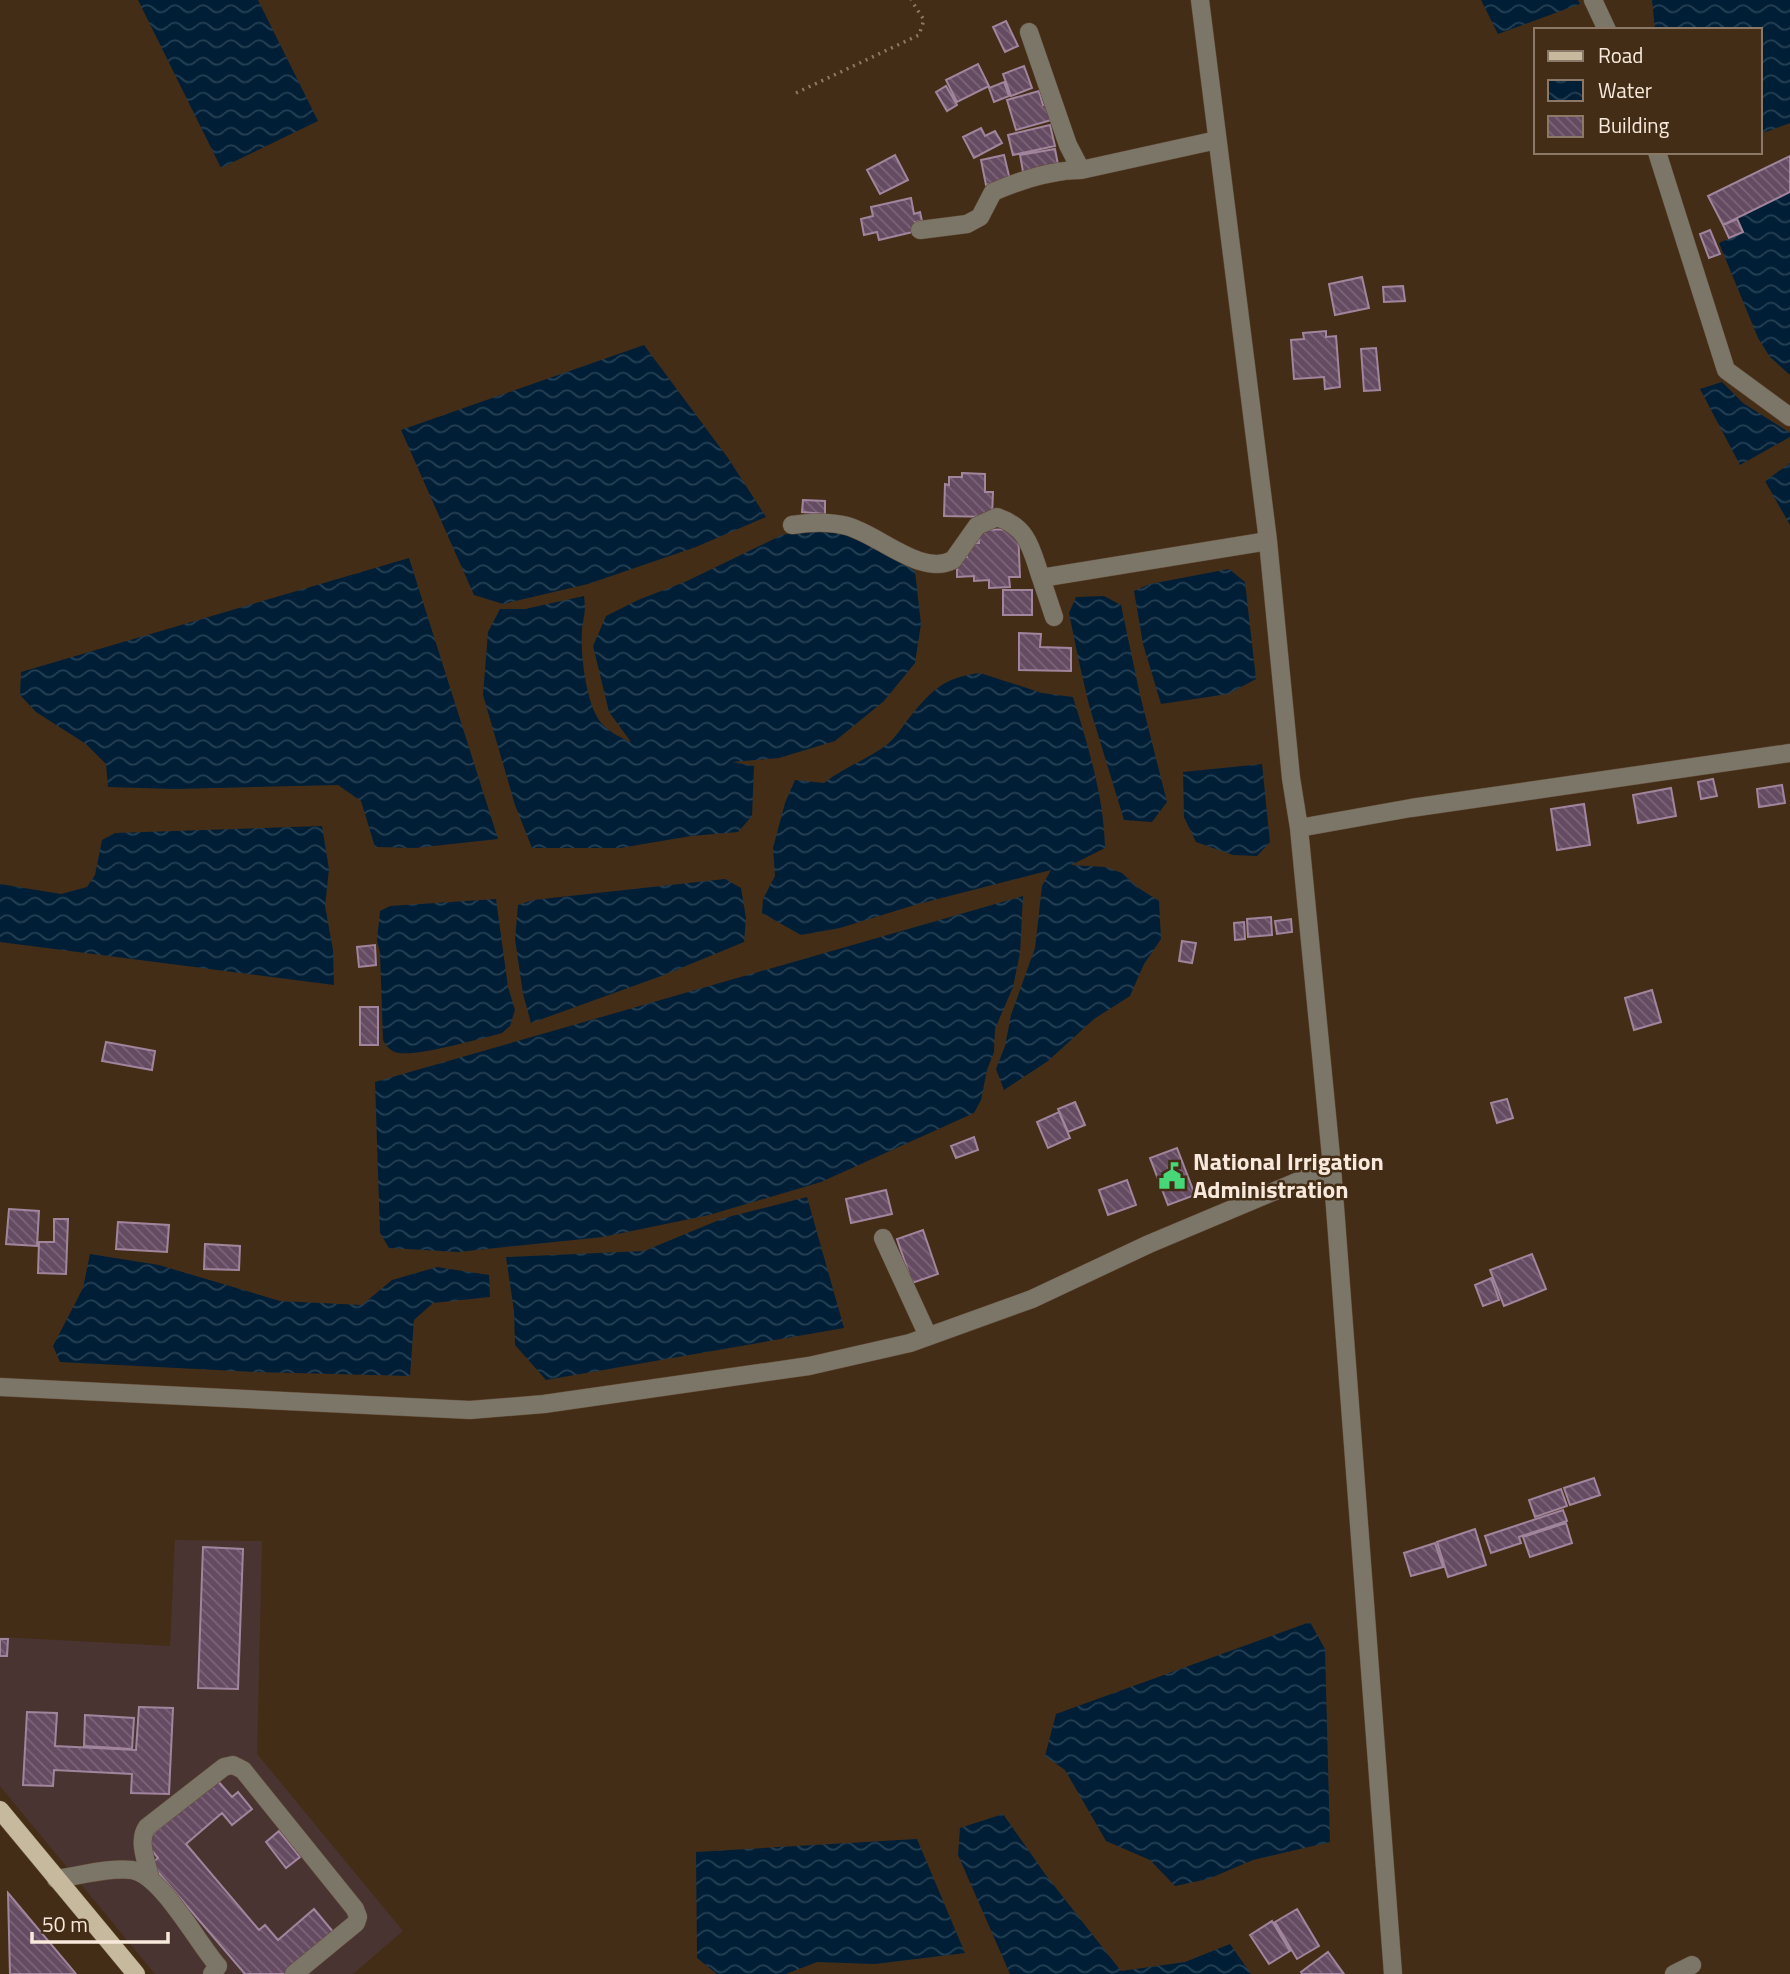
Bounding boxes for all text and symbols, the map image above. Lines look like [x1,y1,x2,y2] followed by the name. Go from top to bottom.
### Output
[1534,28,1762,154] legend
[1598,39,1643,71] text: Road
[1598,74,1652,106] text: Water
[1598,109,1670,141] text: Building
[1193,1143,1384,1207] place label: National Irrigation Administration
[1157,1161,1187,1191] public building icon: National Irrigation Administration
[32,1900,168,1944] scale bar
[42,1908,88,1940] text: 50 m

